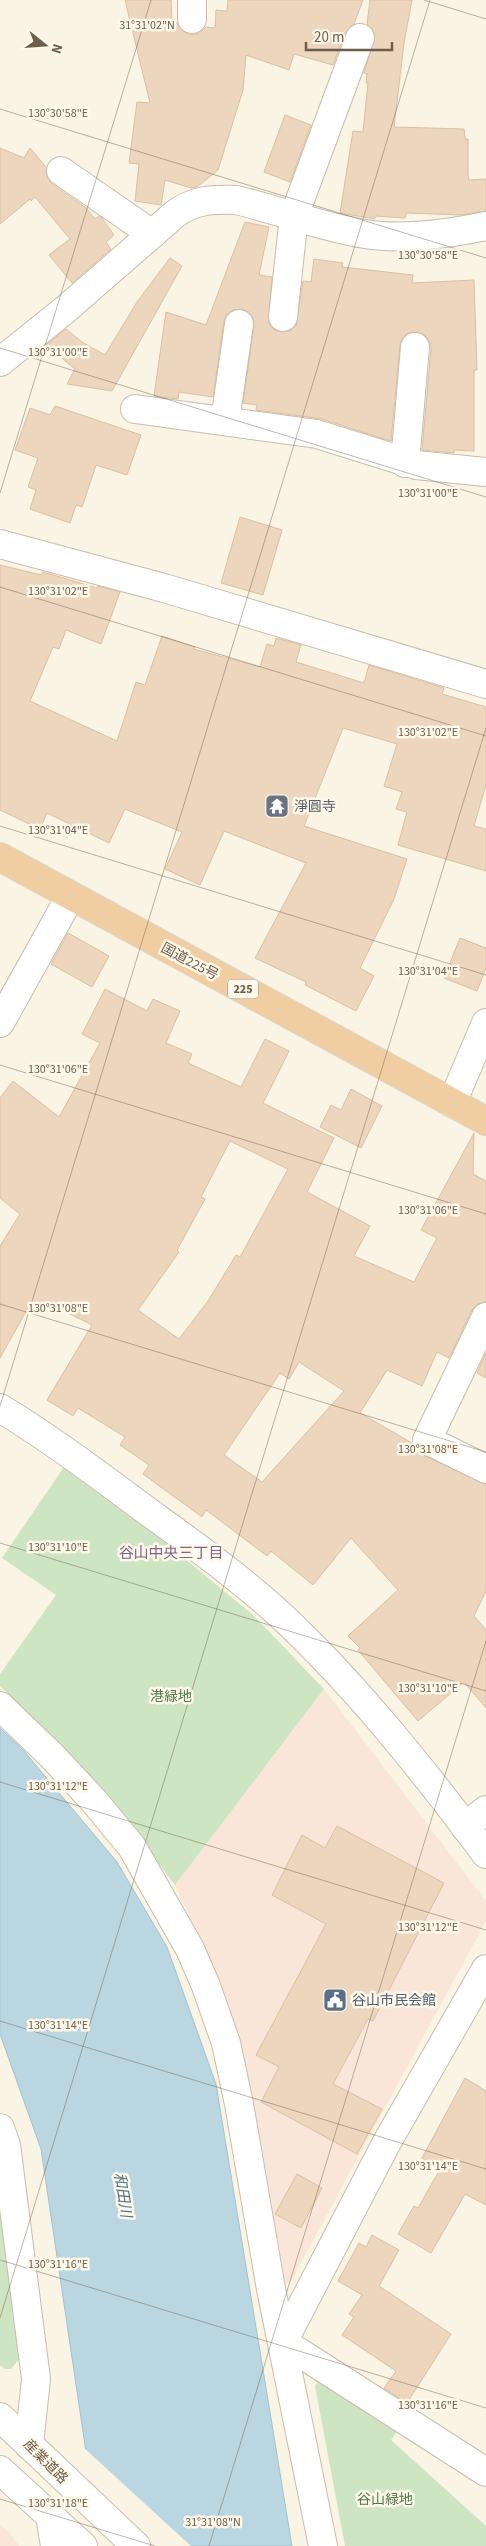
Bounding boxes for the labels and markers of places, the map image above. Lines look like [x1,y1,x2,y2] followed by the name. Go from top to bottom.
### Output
[264,793,290,819] temple icon: 淨圓寺
[294,797,336,817] place label: 淨圓寺
[322,1987,348,2013] public building icon: 谷山市民会館
[352,1991,436,2011] place label: 谷山市民会館

